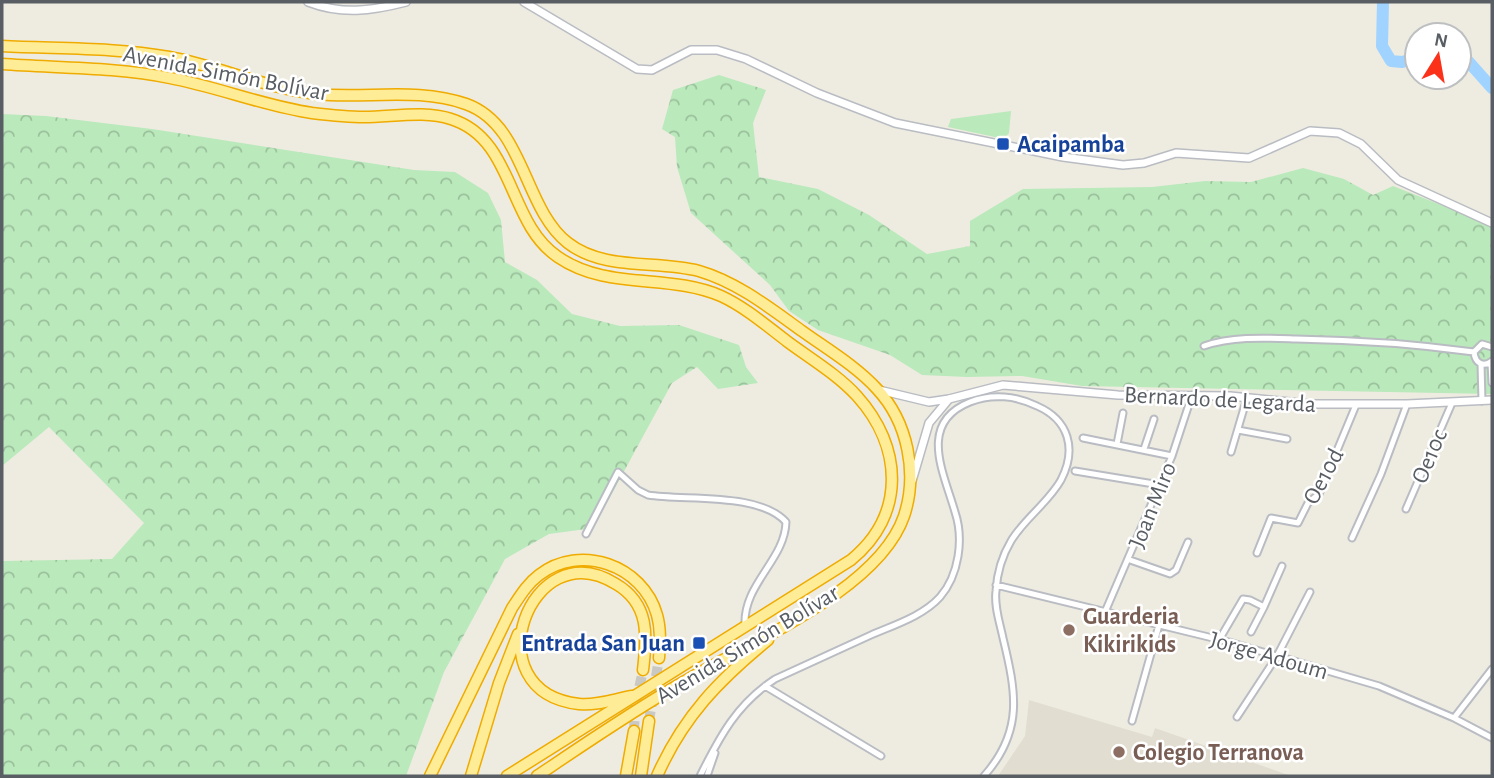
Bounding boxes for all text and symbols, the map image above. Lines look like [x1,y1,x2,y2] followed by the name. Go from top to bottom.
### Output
[1403,21,1473,91] north arrow
[1433,30,1449,51] text: N
[121,42,331,106] street label: Avenida Simón Bolívar
[1017,133,1125,157] place label: Acaipamba
[995,136,1011,152] marker: Acaipamba
[1123,383,1316,417] street label: Bernardo de Legarda
[1408,426,1452,487] street label: Oe10c
[1299,444,1348,508] street label: Oe10d
[1125,459,1181,552] street label: Joan Miro
[652,581,843,709] street label: Avenida Simón Bolívar
[1083,605,1179,657] place label: Guarderia Kikirikids
[1061,622,1077,638] marker: Guarderia Kikirikids
[1207,628,1331,684] street label: Jorge Adoum
[521,632,685,656] place label: Entrada San Juan
[691,635,707,651] marker: Entrada San Juan
[1133,741,1304,765] place label: Colegio Terranova
[1111,744,1127,760] marker: Colegio Terranova

